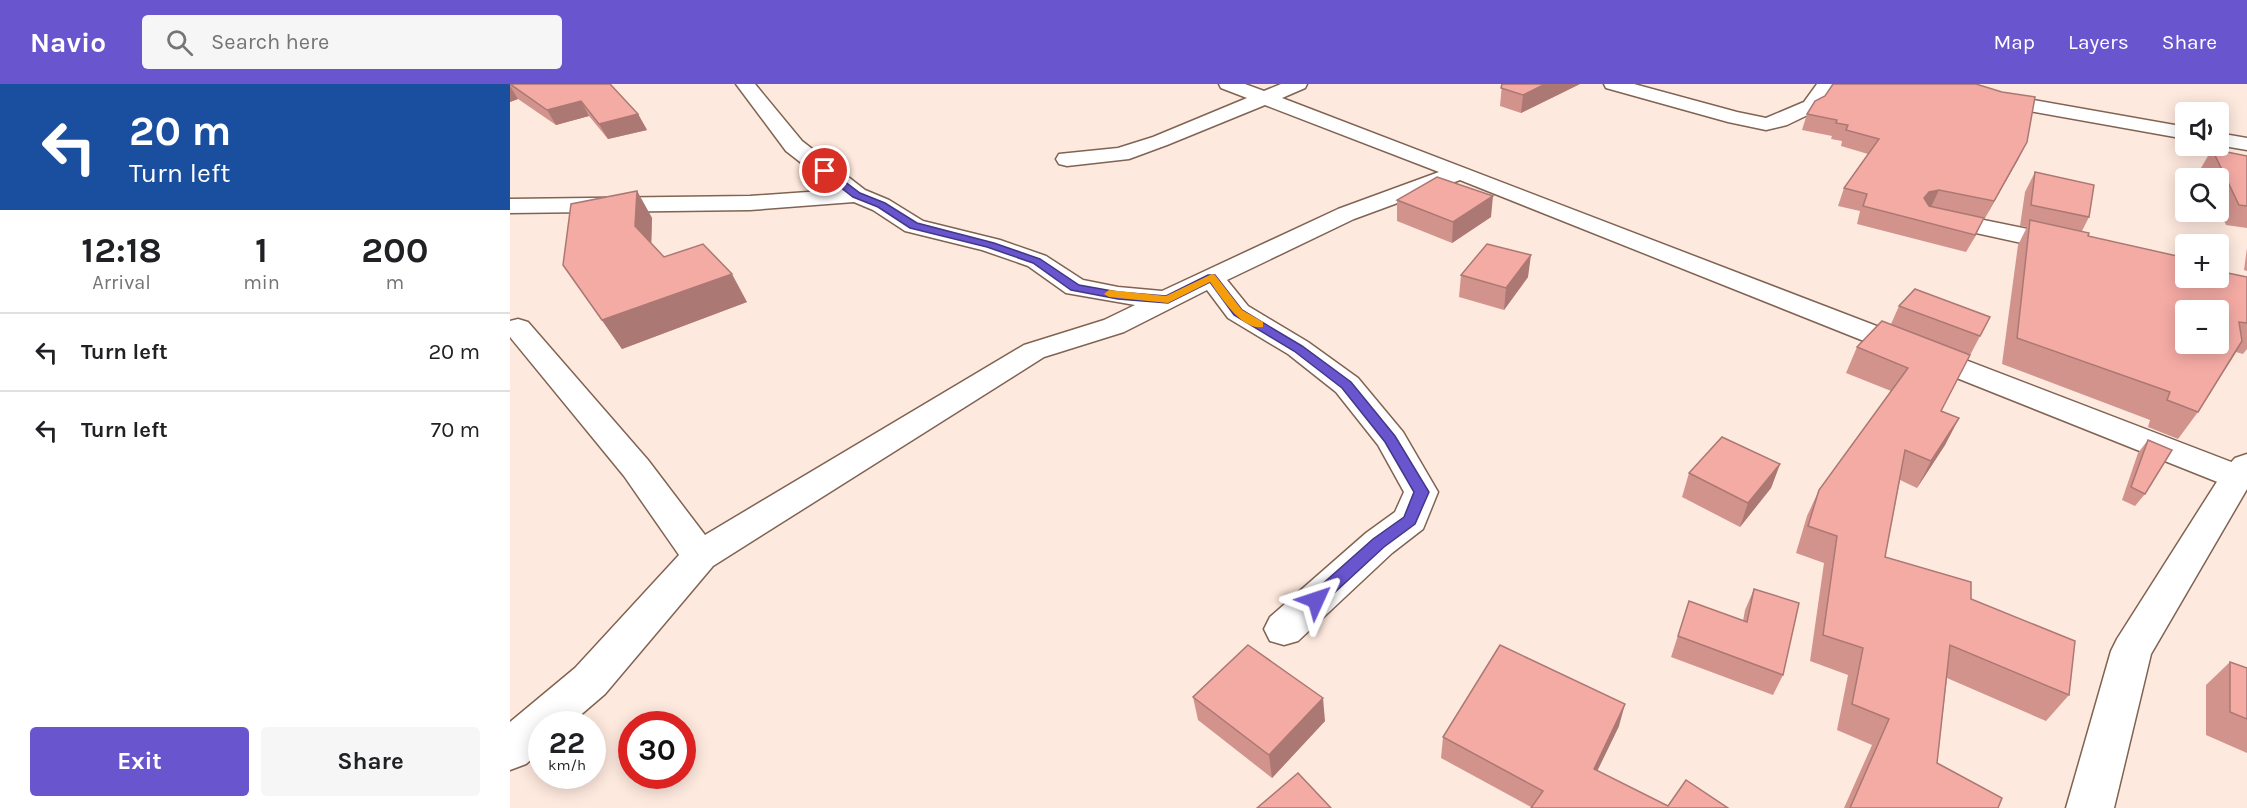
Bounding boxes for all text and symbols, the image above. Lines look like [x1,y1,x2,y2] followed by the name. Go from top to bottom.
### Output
[142,15,562,69] search box
[30,26,106,59] text: Navio
[163,26,196,59] icon: search
[211,29,329,55] text: Search here
[1993,30,2035,54] text: Map
[2068,30,2129,54] text: Layers
[2162,30,2217,54] text: Share
[2175,102,2229,354] map controls
[2175,102,2229,156] button: sound
[129,106,231,156] text: 20 m
[30,108,108,186] icon: left
[799,145,850,196] pin
[808,154,841,187] icon: arrive
[129,157,230,189] text: Turn left
[2175,168,2229,222] button: search
[81,229,162,271] text: 12:18
[255,229,268,271] text: 1
[361,229,429,271] text: 200
[2175,234,2229,288] button: +
[92,271,151,294] text: Arrival
[243,271,280,294] text: min
[386,271,404,294] text: m
[2175,300,2229,354] button: −
[30,336,63,369] icon: left
[81,339,168,365] text: Turn left
[428,339,480,365] text: 20 m
[30,414,63,447] icon: left
[81,417,168,443] text: Turn left
[431,417,480,443] text: 70 m
[1284,568,1348,632] position arrow
[618,711,696,789] speed limit sign: 30
[549,725,585,761] text: 22
[30,727,249,796] button: Exit
[261,727,480,796] button: Share
[548,756,586,774] text: km/h

